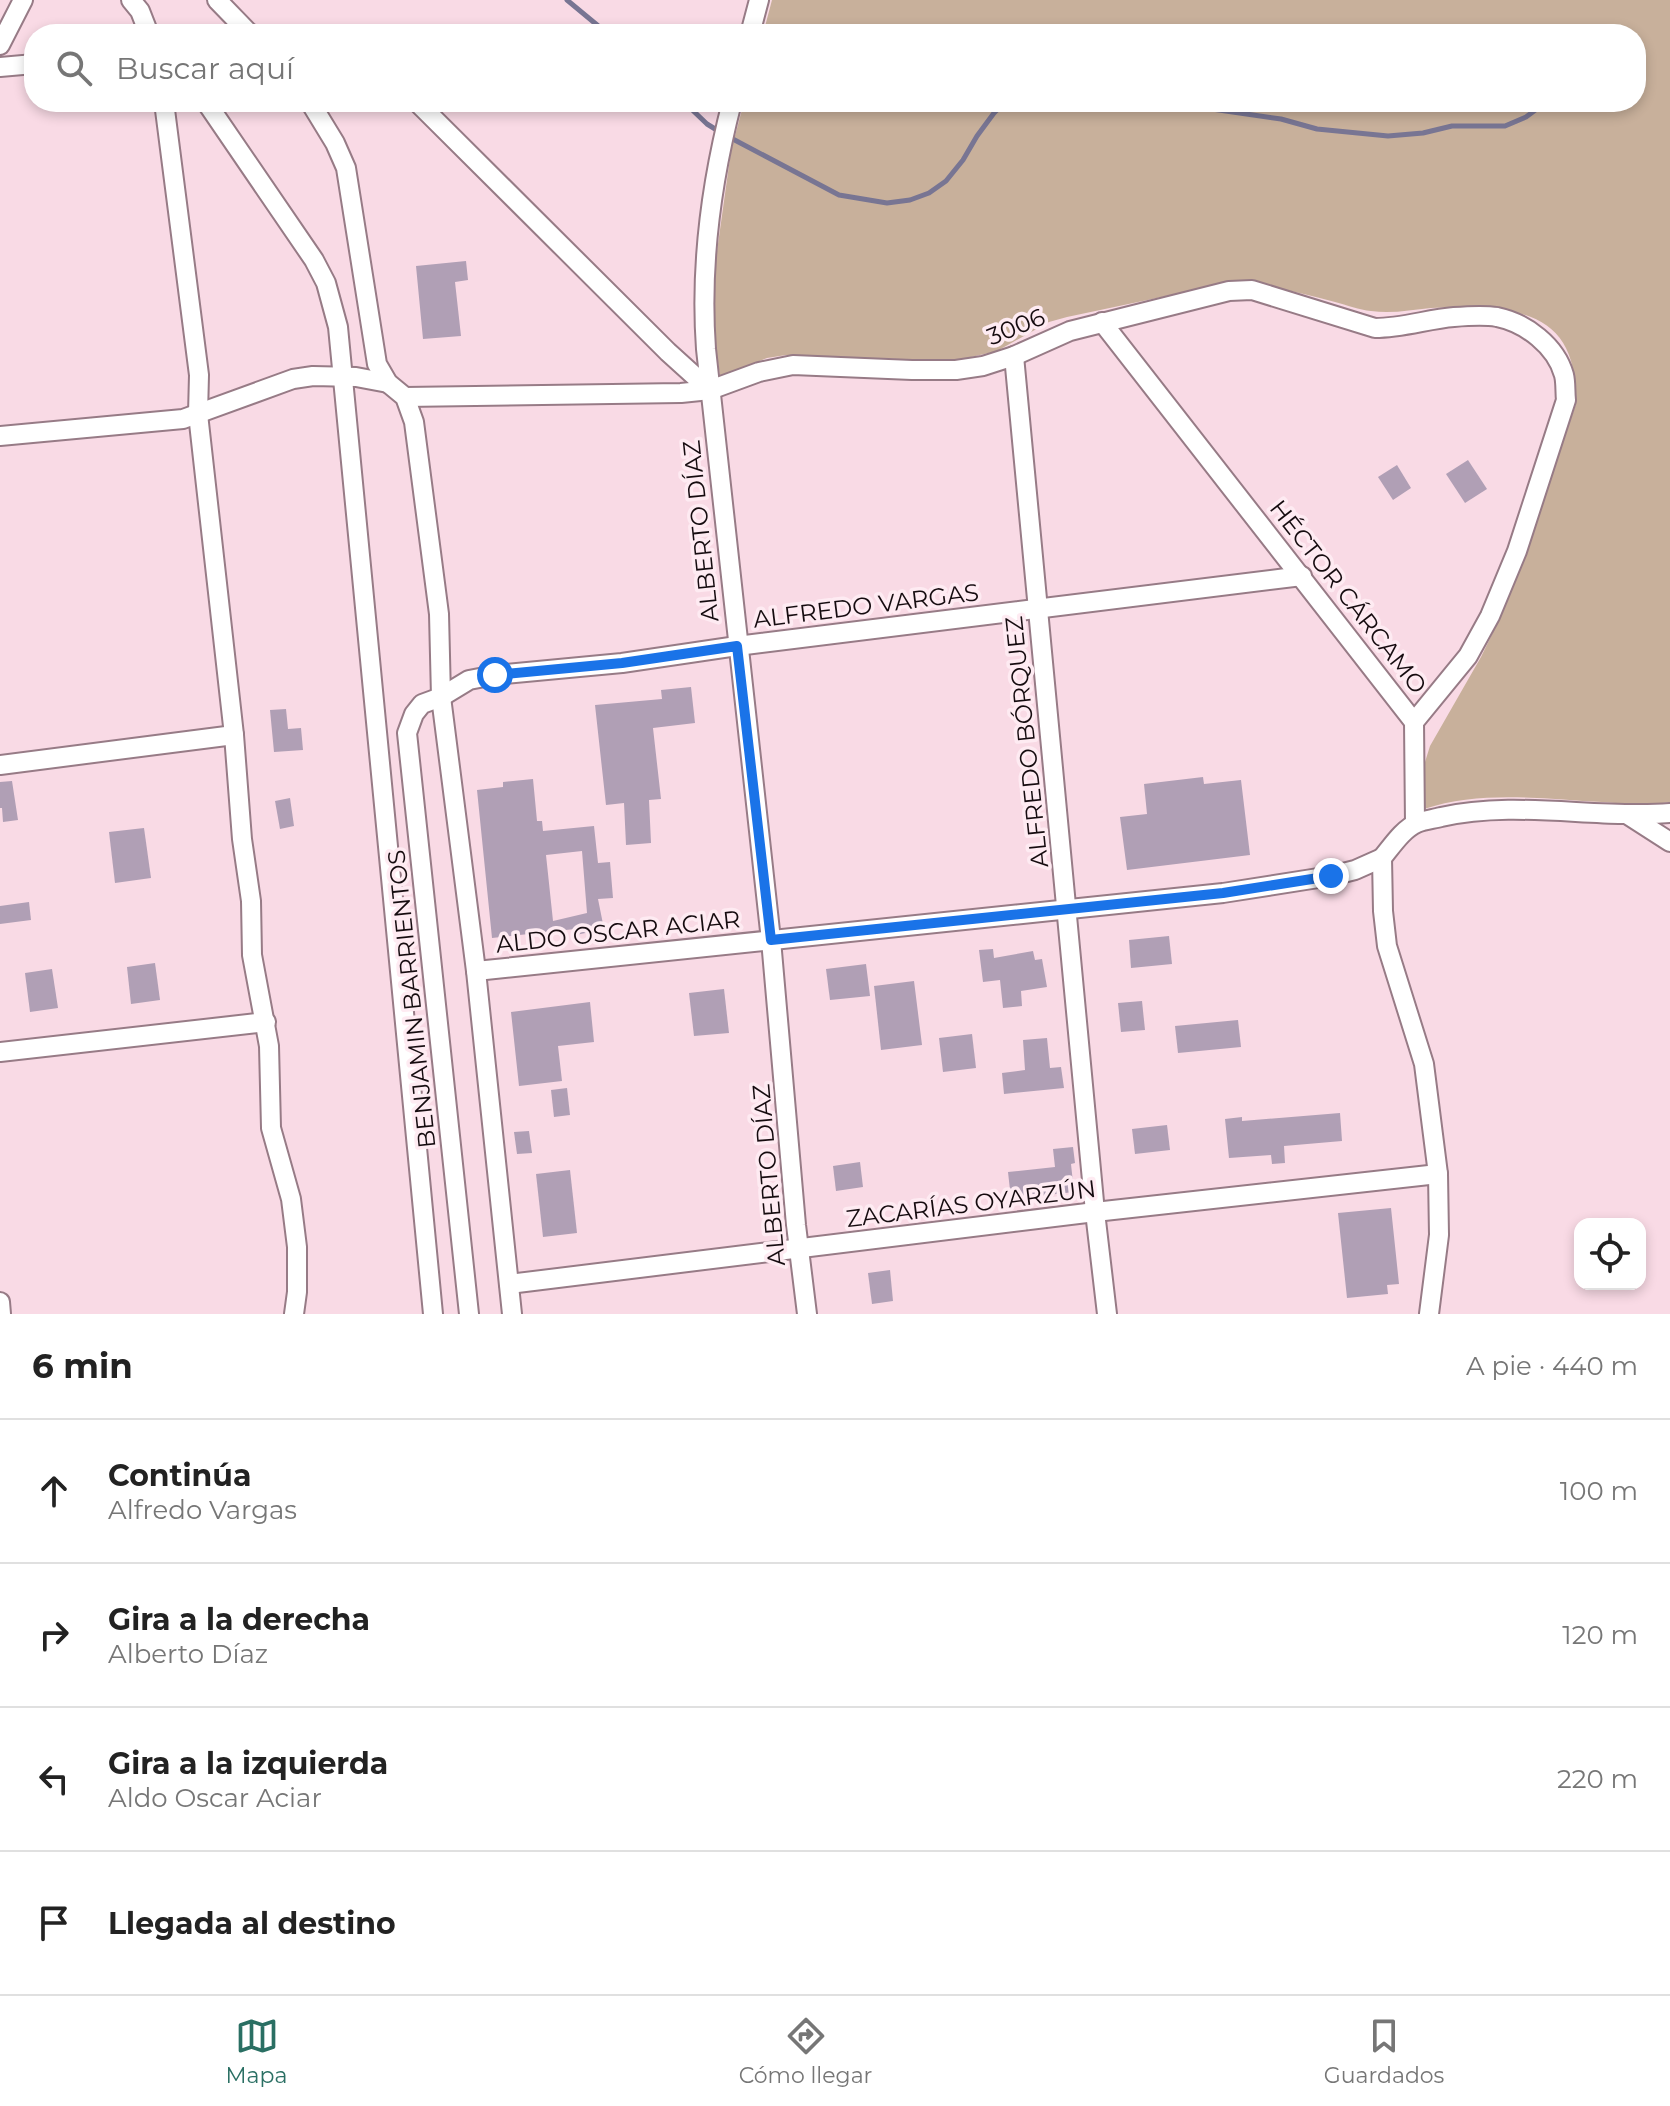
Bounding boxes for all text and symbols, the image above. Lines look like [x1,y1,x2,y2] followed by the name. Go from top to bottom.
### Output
[24,24,1646,112] search box
[52,46,96,90] icon: search
[116,50,294,87] text: Buscar aquí
[983,302,1049,351] street label: 3006
[677,439,724,623] street label: ALBERTO DÍAZ
[1264,494,1433,699] street label: HÉCTOR CÁRCAMO
[751,577,980,634] street label: ALFREDO VARGAS
[999,615,1054,869] street label: ALFREDO BÓRQUEZ
[477,657,513,693] route start
[381,849,442,1150] street label: BENJAMIN BARRIENTOS
[1313,858,1349,894] route end
[494,904,742,959] street label: ALDO OSCAR ACIAR
[746,1083,791,1267] street label: ALBERTO DÍAZ
[844,1174,1098,1233] street label: ZACARÍAS OYARZÚN
[1574,1218,1646,1290] map controls
[1574,1218,1646,1290] button: locate
[32,1345,133,1387] text: 6 min
[1466,1350,1638,1382] text: A pie · 440 m
[108,1457,251,1494] text: Continúa
[32,1469,76,1513] icon: ahead
[1560,1475,1638,1507] text: 100 m
[108,1494,297,1526] text: Alfredo Vargas
[108,1601,370,1638] text: Gira a la derecha
[32,1613,76,1657] icon: right
[1562,1619,1638,1651] text: 120 m
[108,1638,268,1670] text: Alberto Díaz
[108,1745,388,1782] text: Gira a la izquierda
[32,1757,76,1801] icon: left
[1557,1763,1638,1795] text: 220 m
[108,1782,322,1814] text: Aldo Oscar Aciar
[32,1901,76,1945] icon: arrive
[108,1905,396,1942] text: Llegada al destino
[226,2014,287,2089] tab: Mapa
[739,2014,872,2089] tab: Cómo llegar
[1324,2014,1444,2089] tab: Guardados

